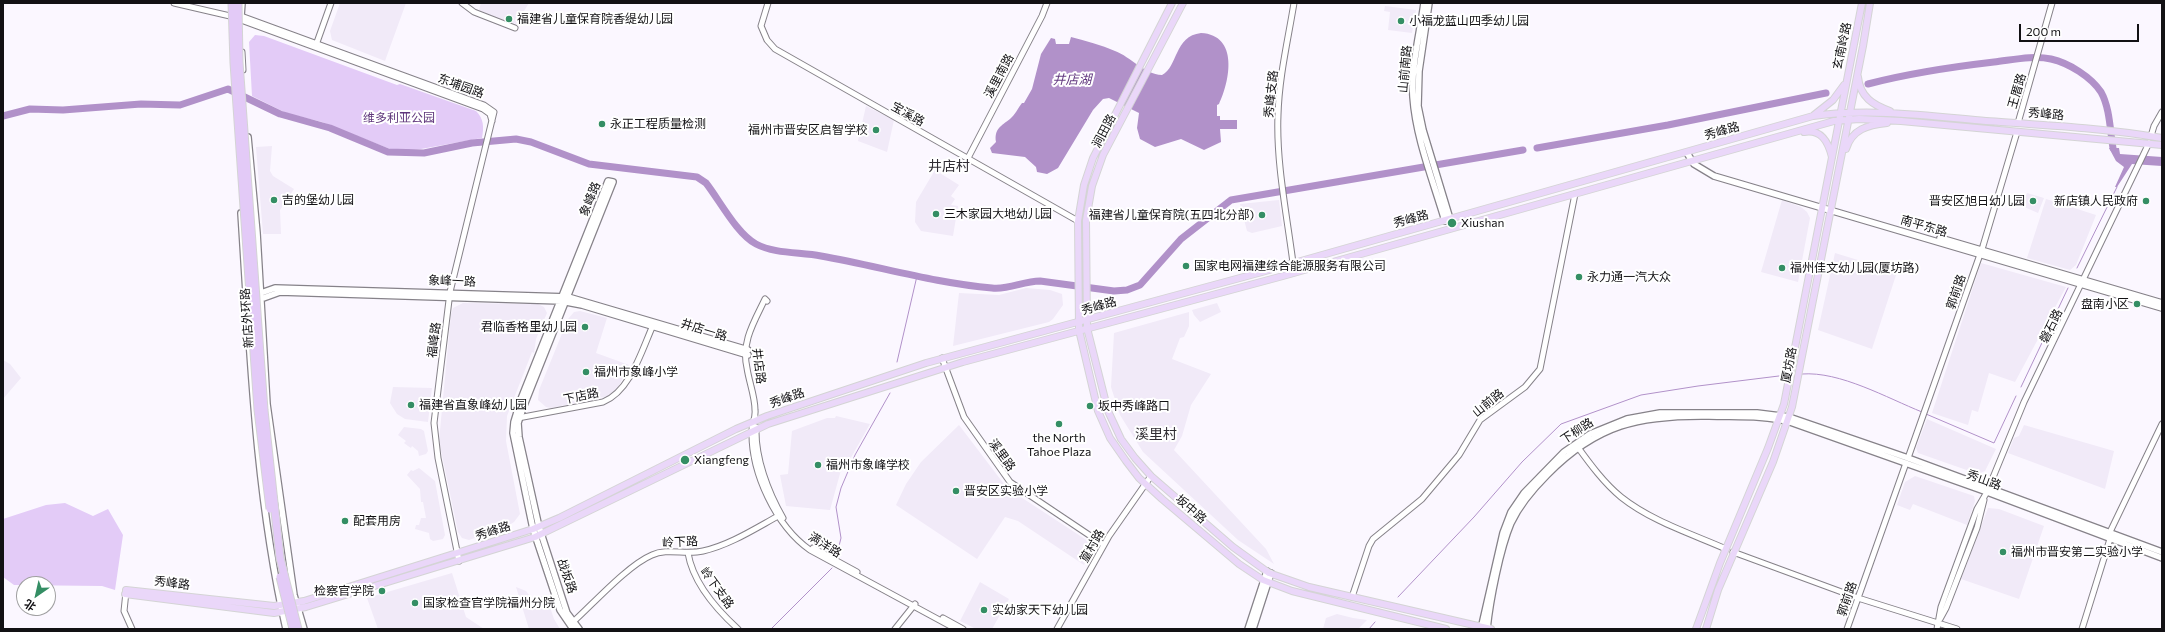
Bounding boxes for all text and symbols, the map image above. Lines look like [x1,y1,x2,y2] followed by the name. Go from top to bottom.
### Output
[517,12,673,26] place label: 福建省儿童保育院香缇幼儿园
[504,14,514,24] marker: 福建省儿童保育院香缇幼儿园
[1409,14,1529,28] place label: 小福龙蓝山四季幼儿园
[1396,16,1406,26] marker: 小福龙蓝山四季幼儿园
[2021,16,2141,42] scale bar
[1830,21,1854,71] street label: 玄南岭路
[2026,24,2061,38] text: 200 m
[1396,44,1414,94] street label: 山前南路
[981,51,1017,101] street label: 溪里南路
[1261,69,1281,119] street label: 秀峰支路
[436,71,486,101] street label: 东埔园路
[1053,72,1091,88] water label: 井店湖
[2005,72,2029,110] street label: 王厝路
[889,99,927,129] street label: 宝溪路
[2027,105,2065,123] street label: 秀峰路
[363,111,435,125] park label: 维多利亚公园
[1089,112,1119,150] street label: 涧田路
[610,117,706,131] place label: 永正工程质量检测
[597,119,607,129] marker: 永正工程质量检测
[1703,119,1741,143] street label: 秀峰路
[748,123,868,137] place label: 福州市晋安区启智学校
[871,125,881,135] marker: 福州市晋安区启智学校
[928,158,970,174] district label: 井店村
[577,180,603,218] street label: 象峰路
[282,193,354,207] place label: 吉的堡幼儿园
[1929,194,2025,208] place label: 晋安区旭日幼儿园
[2054,194,2138,208] place label: 新店镇人民政府
[269,195,279,205] marker: 吉的堡幼儿园
[2028,196,2038,206] marker: 晋安区旭日幼儿园
[2141,196,2151,206] marker: 新店镇人民政府
[944,207,1052,221] place label: 三木家园大地幼儿园
[1392,207,1430,231] street label: 秀峰路
[1089,208,1254,222] place label: 福建省儿童保育院(五四北分部)
[931,209,941,219] marker: 三木家园大地幼儿园
[1257,210,1267,220] marker: 福建省儿童保育院(五四北分部)
[1899,212,1949,240] street label: 南平东路
[1461,216,1504,230] place label: Xiushan
[1446,217,1458,229] marker: Xiushan
[1194,259,1386,273] place label: 国家电网福建综合能源服务有限公司
[1181,261,1191,271] marker: 国家电网福建综合能源服务有限公司
[1790,261,1919,275] place label: 福州佳文幼儿园(厦坊路)
[1777,263,1787,273] marker: 福州佳文幼儿园(厦坊路)
[1587,270,1671,284] place label: 永力通一汽大众
[1574,272,1584,282] marker: 永力通一汽大众
[428,273,476,289] street label: 象峰一路
[1943,273,1969,311] street label: 郭前路
[238,288,256,348] street label: 新店外环路
[1080,294,1118,318] street label: 秀峰路
[2081,297,2129,311] place label: 盘南小区
[2132,299,2142,309] marker: 盘南小区
[2037,307,2065,345] street label: 磐石路
[679,316,729,344] street label: 井店一路
[481,320,577,334] place label: 君临香格里幼儿园
[425,321,443,359] street label: 福峰路
[580,322,590,332] marker: 君临香格里幼儿园
[1778,346,1800,384] street label: 厦坊路
[750,347,768,385] street label: 井店路
[594,365,678,379] place label: 福州市象峰小学
[581,367,591,377] marker: 福州市象峰小学
[562,385,600,407] street label: 下店路
[768,385,806,411] street label: 秀峰路
[1469,386,1507,420] street label: 山前路
[419,398,527,412] place label: 福建省直象峰幼儿园
[1098,399,1170,413] place label: 坂中秀峰路口
[406,400,416,410] marker: 福建省直象峰幼儿园
[1085,401,1095,411] marker: 坂中秀峰路口
[1558,415,1596,447] street label: 下柳路
[1054,419,1064,429] marker: the North Tahoe Plaza
[1135,426,1177,442] district label: 溪里村
[1027,431,1091,459] place label: the North Tahoe Plaza
[986,436,1018,474] street label: 溪里路
[694,453,749,467] place label: Xiangfeng
[679,454,691,466] marker: Xiangfeng
[826,458,910,472] place label: 福州市象峰学校
[813,460,823,470] marker: 福州市象峰学校
[1965,467,2003,493] street label: 秀山路
[964,484,1048,498] place label: 晋安区实验小学
[951,486,961,496] marker: 晋安区实验小学
[1173,492,1209,526] street label: 坂中路
[353,514,401,528] place label: 配套用房
[340,516,350,526] marker: 配套用房
[474,519,512,543] street label: 秀峰路
[1077,527,1107,565] street label: 篁村路
[806,529,844,561] street label: 满洋路
[662,534,698,550] street label: 岭下路
[2011,545,2143,559] place label: 福州市晋安第二实验小学
[1998,547,2008,557] marker: 福州市晋安第二实验小学
[554,557,580,595] street label: 战坂路
[697,564,737,612] street label: 岭下支路
[153,574,191,592] street label: 秀峰路
[16,576,56,616] north arrow
[1834,580,1860,618] street label: 郭前路
[314,584,374,598] place label: 检察官学院
[377,586,387,596] marker: 检察官学院
[423,596,555,610] place label: 国家检查官学院福州分院
[21,597,38,614] text: 北
[410,598,420,608] marker: 国家检查官学院福州分院
[992,603,1088,617] place label: 实幼家天下幼儿园
[979,605,989,615] marker: 实幼家天下幼儿园

